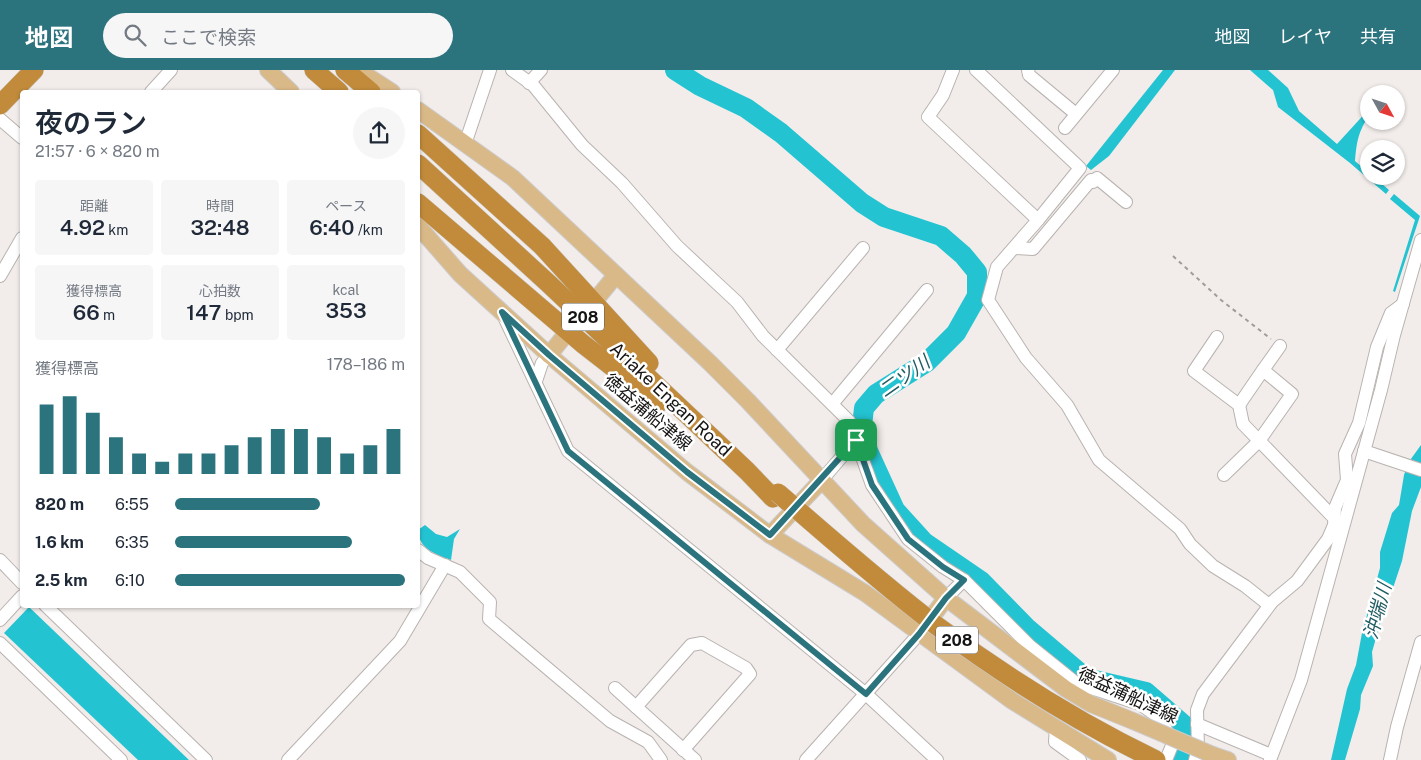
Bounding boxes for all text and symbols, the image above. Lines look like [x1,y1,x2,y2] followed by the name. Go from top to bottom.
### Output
[103,13,453,58] search box
[121,21,149,49] icon: search
[25,23,73,51] text: 地図
[161,26,256,48] text: ここで検索
[1215,26,1251,47] text: 地図
[1279,26,1332,47] text: レイヤ
[1360,26,1396,47] text: 共有
[1360,85,1405,130] north arrow
[1360,85,1405,185] map controls
[35,106,147,139] text: 夜のラン
[353,107,405,159] button: share
[1360,140,1405,185] button: layers
[35,142,160,161] text: 21:57 · 6 × 820 m
[80,198,108,214] text: 距離
[206,198,234,214] text: 時間
[325,198,367,214] text: ペース
[60,215,105,240] text: 4.92
[190,215,250,240] text: 32:48
[309,215,355,240] text: 6:40
[105,222,128,238] text: km
[355,222,383,238] text: /km
[332,282,360,298] text: kcal
[66,283,122,299] text: 獲得標高
[199,283,241,299] text: 心拍数
[325,298,367,323] text: 353
[73,300,100,325] text: 66
[186,300,222,325] text: 147
[562,303,604,330] road number: 208
[100,307,115,323] text: m
[222,307,254,323] text: bpm
[606,337,736,461] street label: Ariake Engan Road
[874,349,935,401] water label: 二ツ川
[327,355,405,374] text: 178–186 m
[35,359,99,378] text: 獲得標高
[600,369,696,455] street label: 徳益蒲船津線
[835,419,877,461] pin
[842,426,870,454] icon: arrive
[35,495,84,514] text: 820 m
[115,495,149,514] text: 6:55
[35,533,84,552] text: 1.6 km
[115,533,149,552] text: 6:35
[35,571,87,590] text: 2.5 km
[115,571,145,590] text: 6:10
[1359,579,1396,641] water label: 沖端川
[936,626,978,654] road number: 208
[1075,663,1181,727] street label: 徳益蒲船津線

